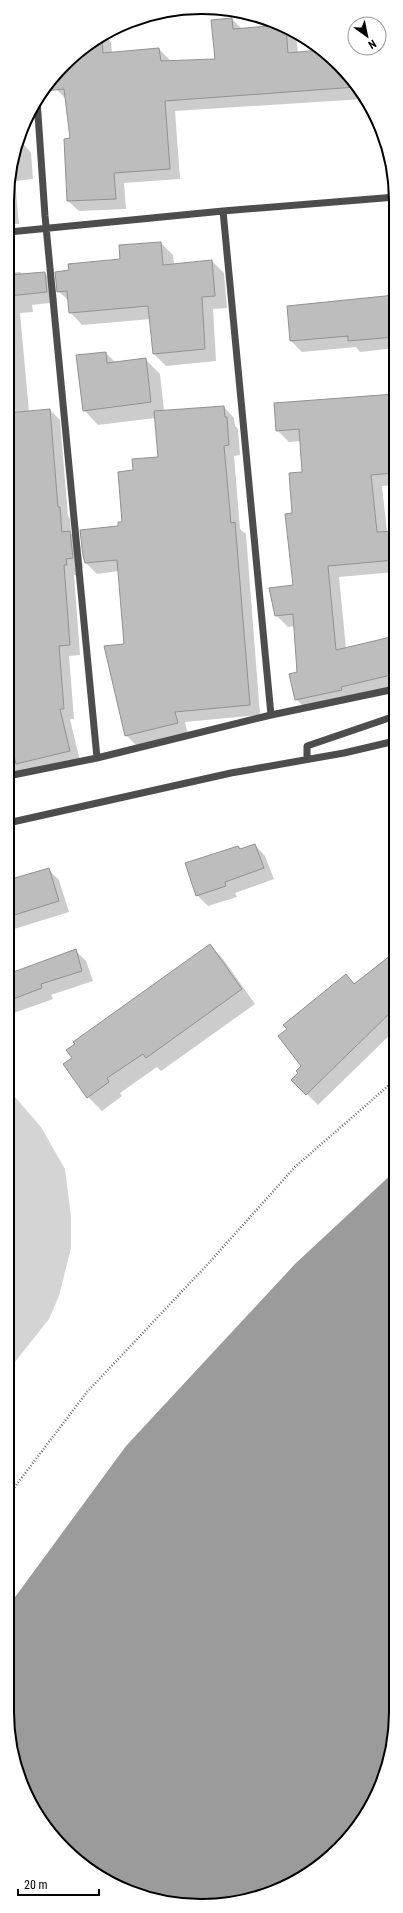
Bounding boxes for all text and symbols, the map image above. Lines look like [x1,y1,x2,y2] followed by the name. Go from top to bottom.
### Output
[347,16,387,56] north arrow
[366,37,379,51] text: N
[18,1871,99,1897] scale bar
[24,1878,48,1892] text: 20 m

